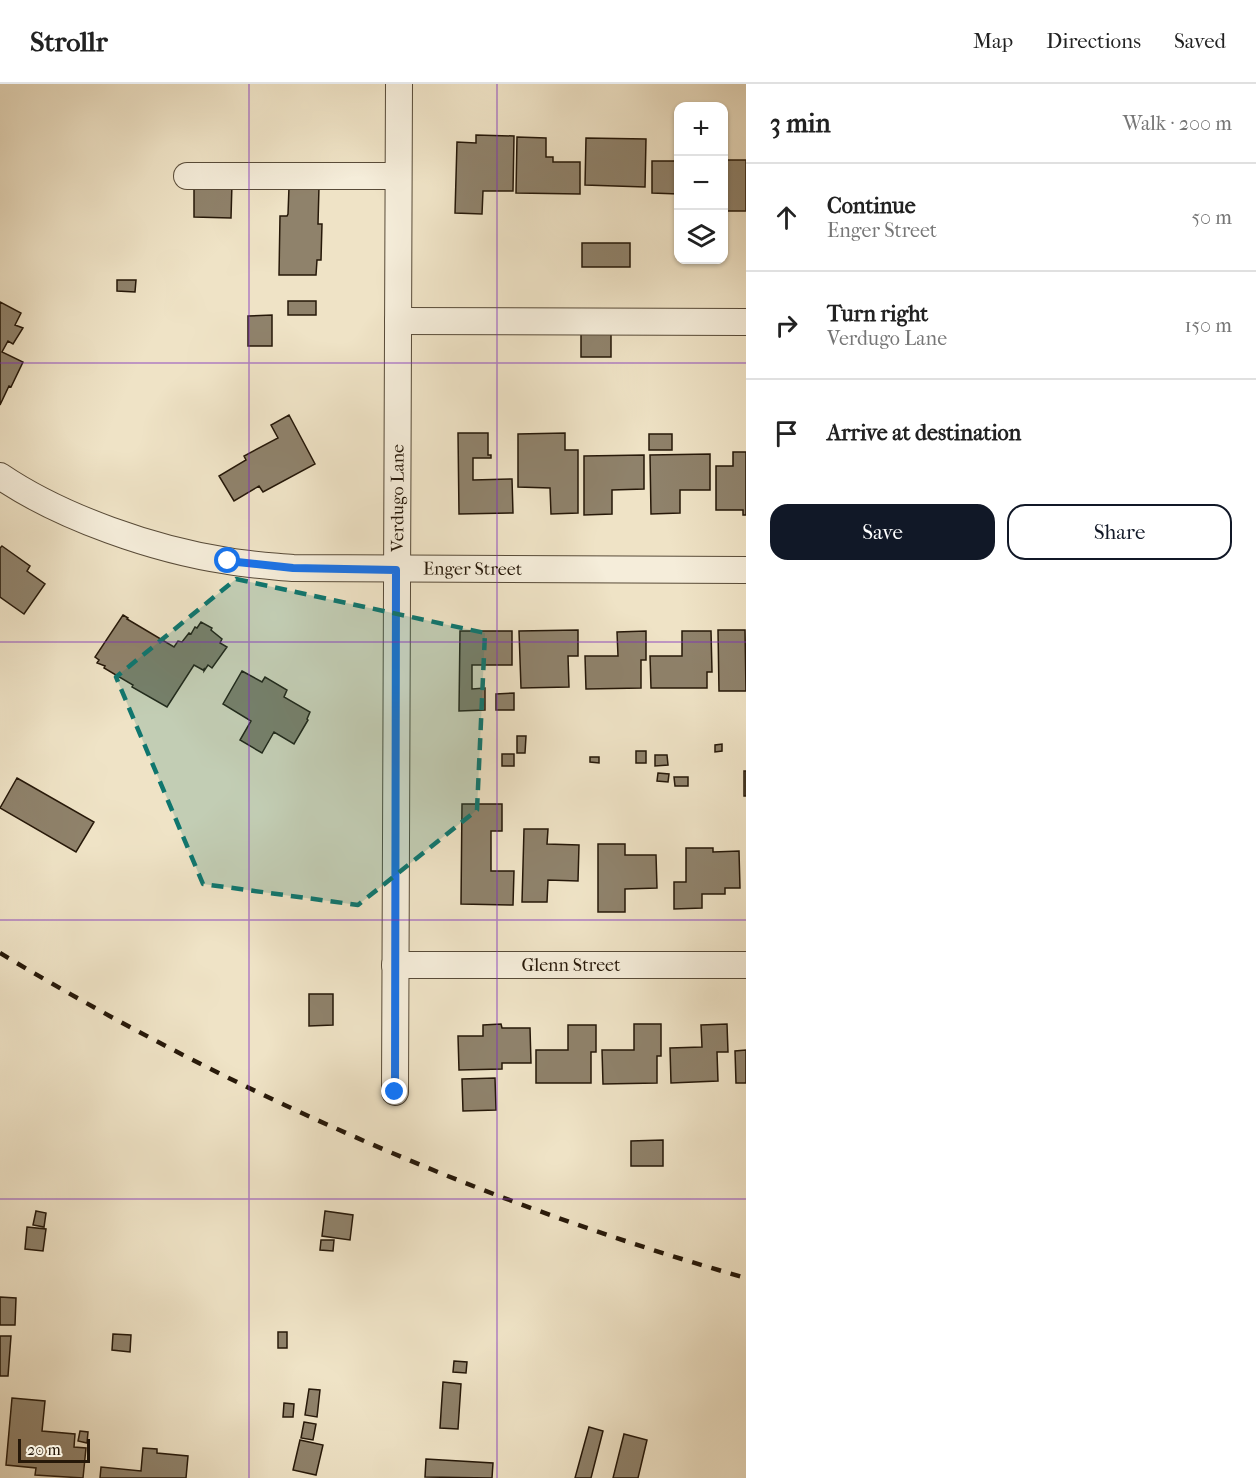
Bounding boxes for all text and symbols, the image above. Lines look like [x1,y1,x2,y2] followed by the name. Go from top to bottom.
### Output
[30,25,108,58] text: Strollr
[973,29,1013,53] text: Map
[1046,29,1141,53] text: Directions
[1174,29,1226,53] text: Saved
[674,102,728,264] map controls
[674,102,728,156] button: +
[770,108,831,139] text: 3 min
[1123,112,1232,135] text: Walk · 200 m
[674,156,728,210] button: −
[827,193,916,219] text: Continue
[770,201,803,234] icon: ahead
[1191,206,1232,229] text: 50 m
[674,210,728,264] button: layers
[827,219,937,242] text: Enger Street
[827,301,928,327] text: Turn right
[770,309,803,342] icon: right
[1184,314,1232,337] text: 150 m
[827,327,947,350] text: Verdugo Lane
[770,417,803,450] icon: arrive
[827,420,1021,446] text: Arrive at destination
[387,444,408,553] street label: Verdugo Lane
[770,504,995,560] button: Save
[1007,504,1232,560] button: Share
[214,547,240,573] route start
[423,558,523,580] street label: Enger Street
[522,955,621,976] street label: Glenn Street
[381,1078,407,1104] route end
[18,1436,90,1464] scale bar
[27,1440,61,1459] text: 20 m

